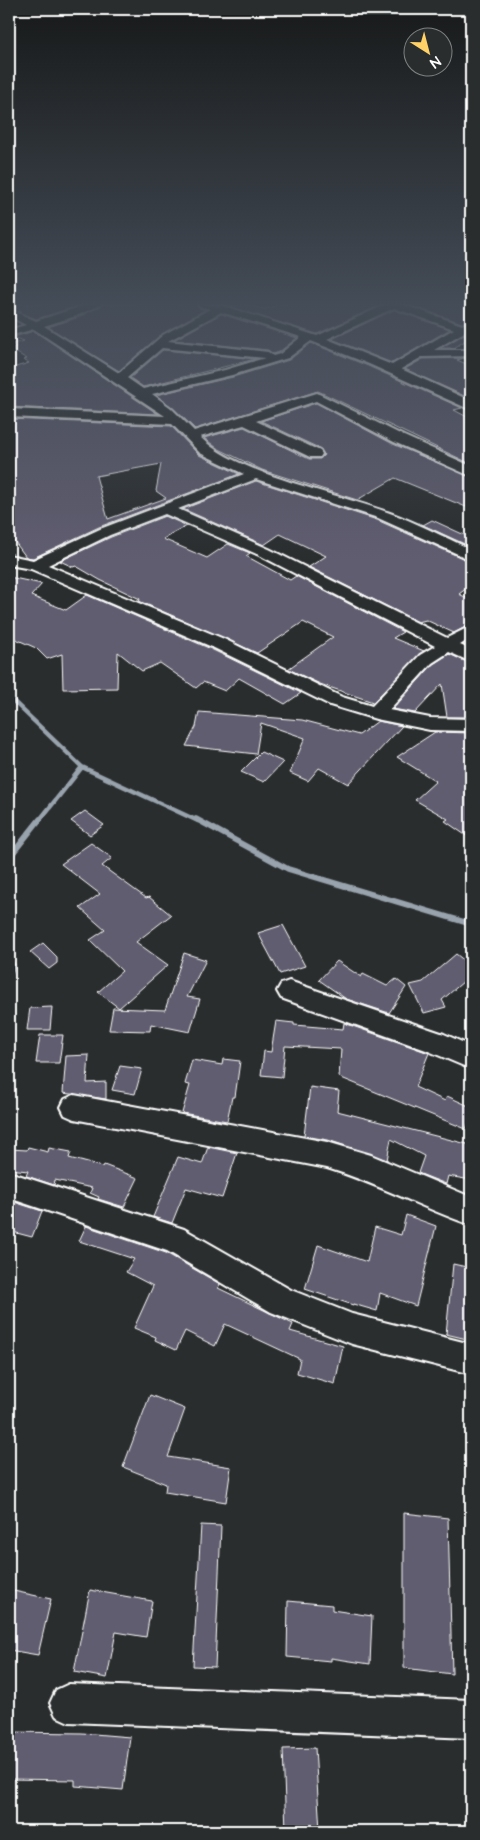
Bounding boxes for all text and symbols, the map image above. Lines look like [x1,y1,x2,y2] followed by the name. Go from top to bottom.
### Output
[402,28,452,78] north arrow
[425,51,444,73] text: N

